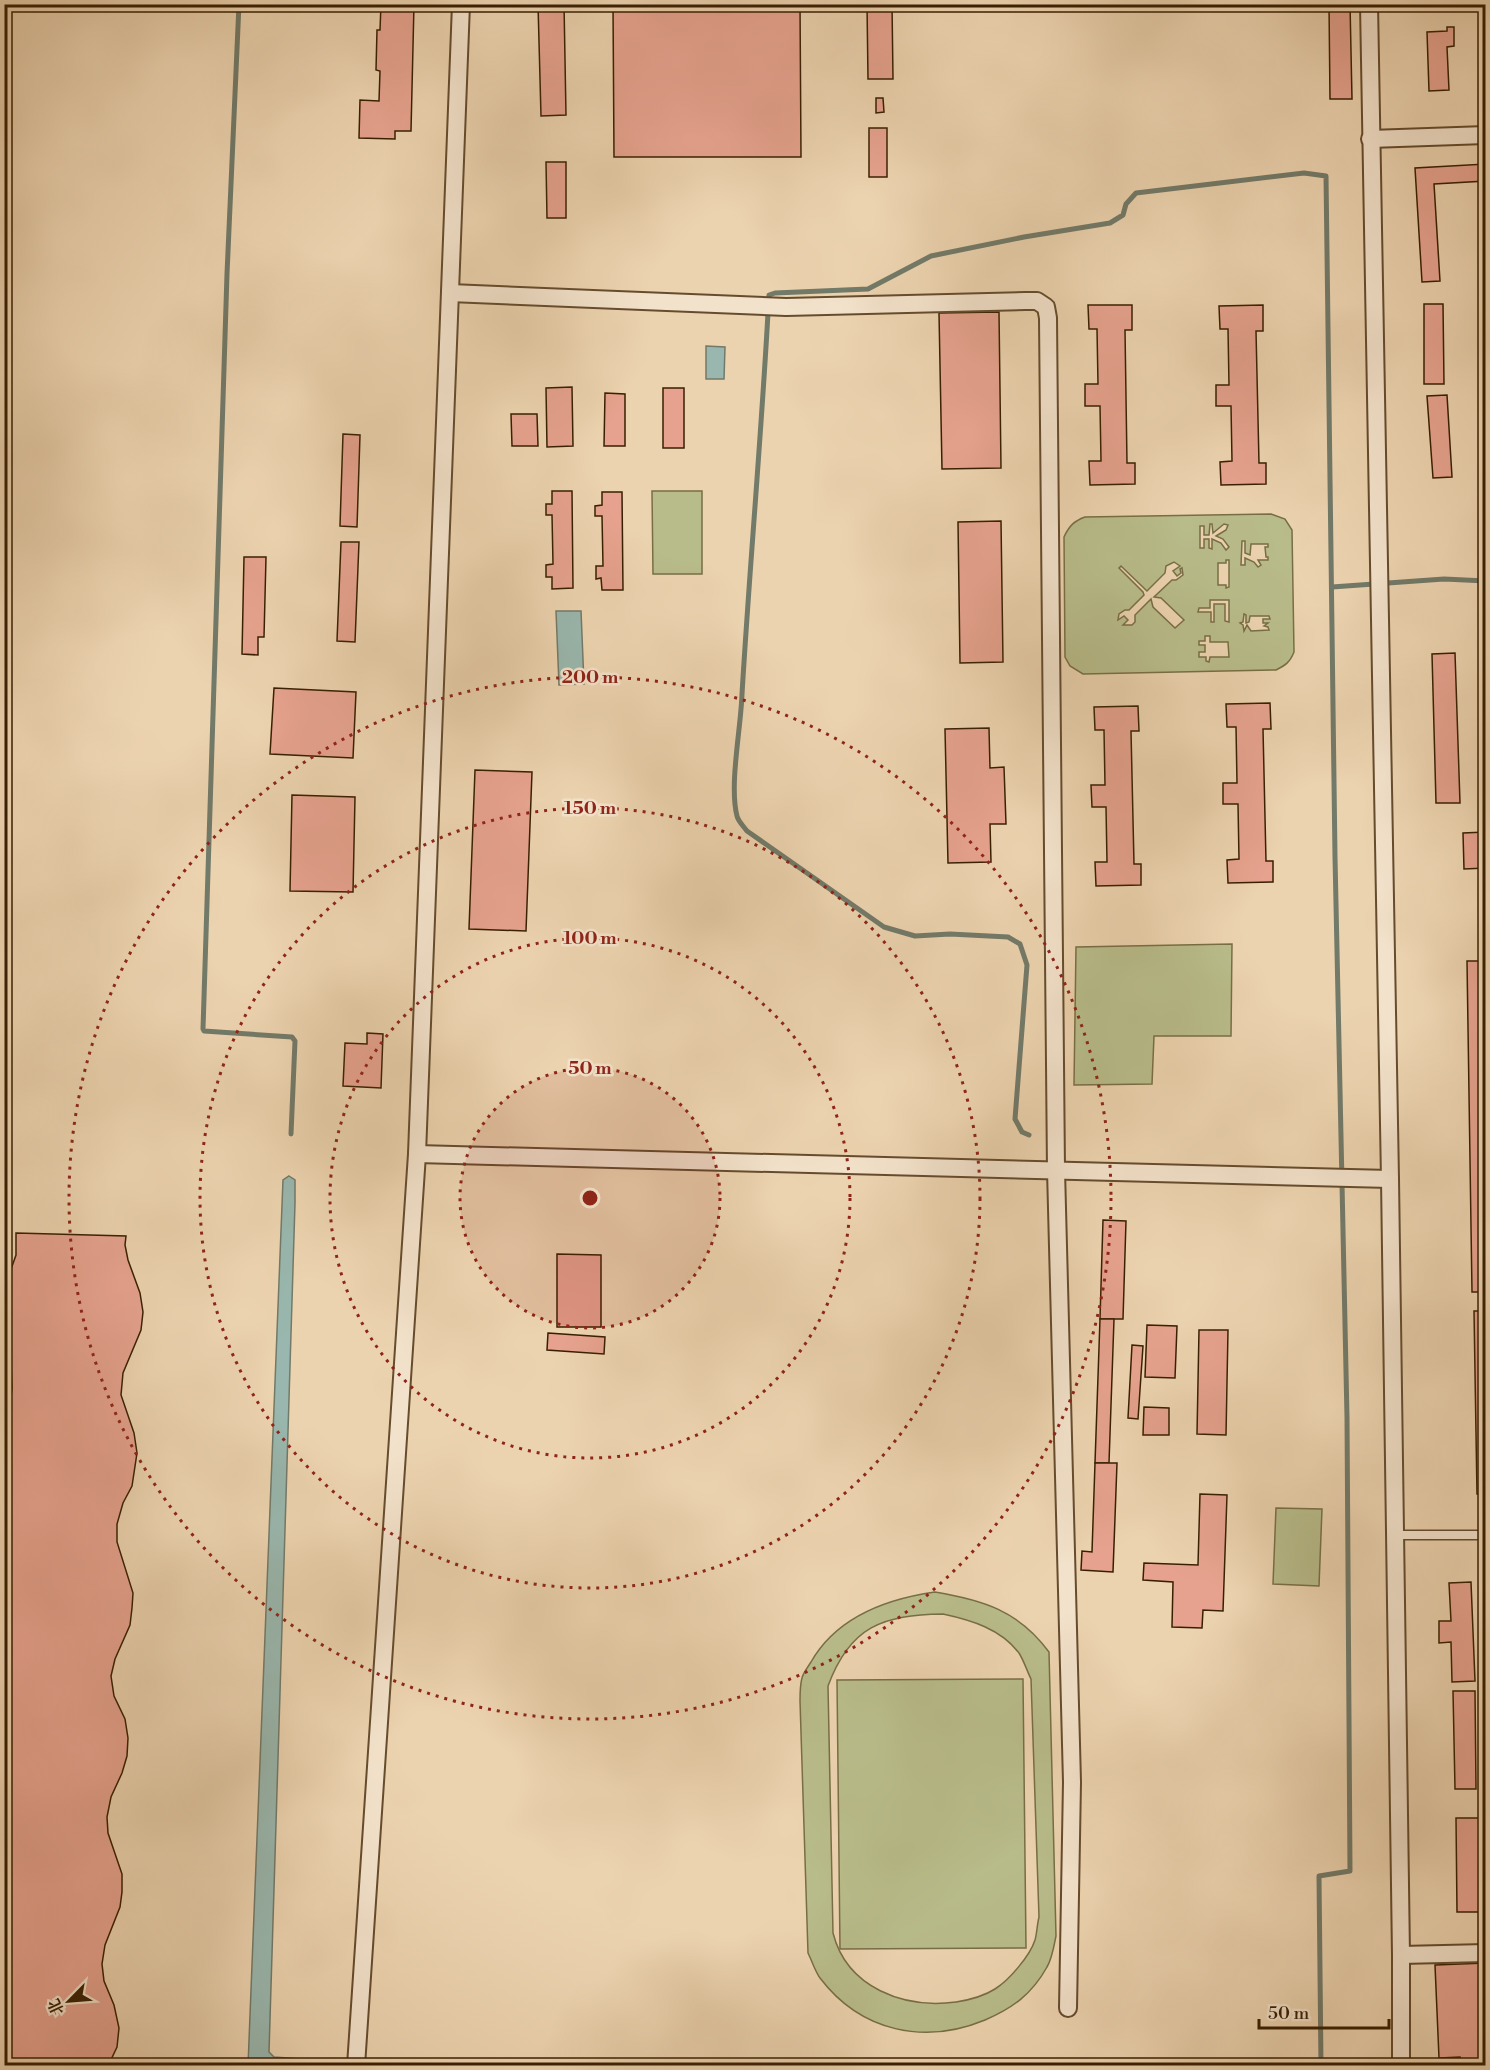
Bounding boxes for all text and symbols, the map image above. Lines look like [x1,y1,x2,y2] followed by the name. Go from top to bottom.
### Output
[562,666,619,689] text: 200 m
[564,797,617,820] text: 150 m
[563,927,617,950] text: 100 m
[568,1057,612,1080] text: 50 m
[580,1188,600,1208] centre of rings
[39,1971,99,2031] north arrow
[1259,1992,1390,2030] scale bar
[44,1995,69,2018] text: 北
[1268,2002,1310,2025] text: 50 m

